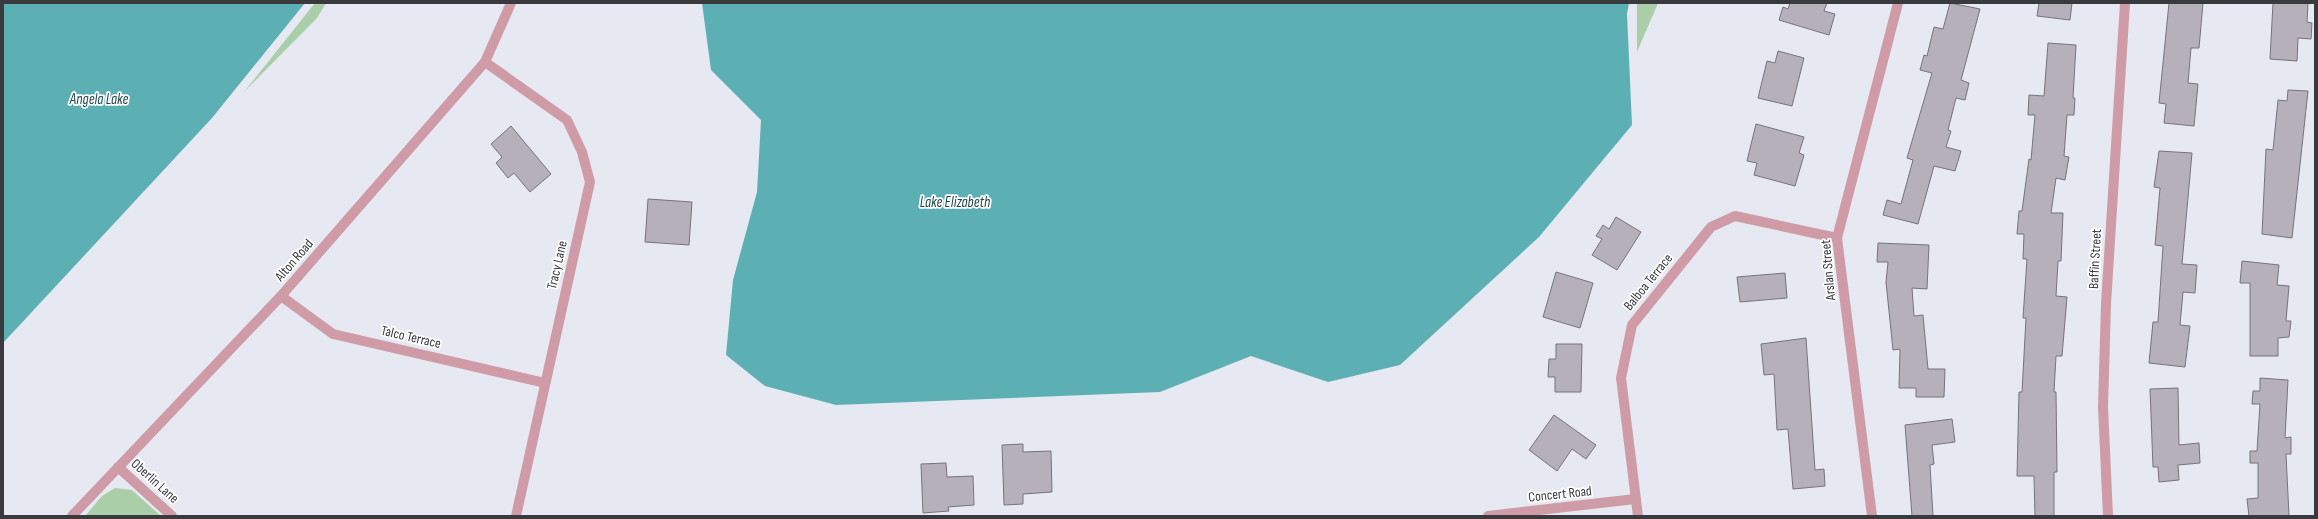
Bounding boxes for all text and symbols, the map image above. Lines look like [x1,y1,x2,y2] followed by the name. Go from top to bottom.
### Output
[69,90,128,109] water label: Angela Lake
[920,193,990,212] water label: Lake Elizabeth
[2085,229,2105,289] street label: Baffin Street
[270,235,317,285] street label: Alton Road
[543,239,571,291] street label: Tracy Lane
[1817,239,1839,302] street label: Arslan Street
[1620,250,1676,314] street label: Balboa Terrace
[379,322,443,352] street label: Talco Terrace
[128,455,182,507] street label: Oberlin Lane
[1527,482,1593,506] street label: Concert Road

